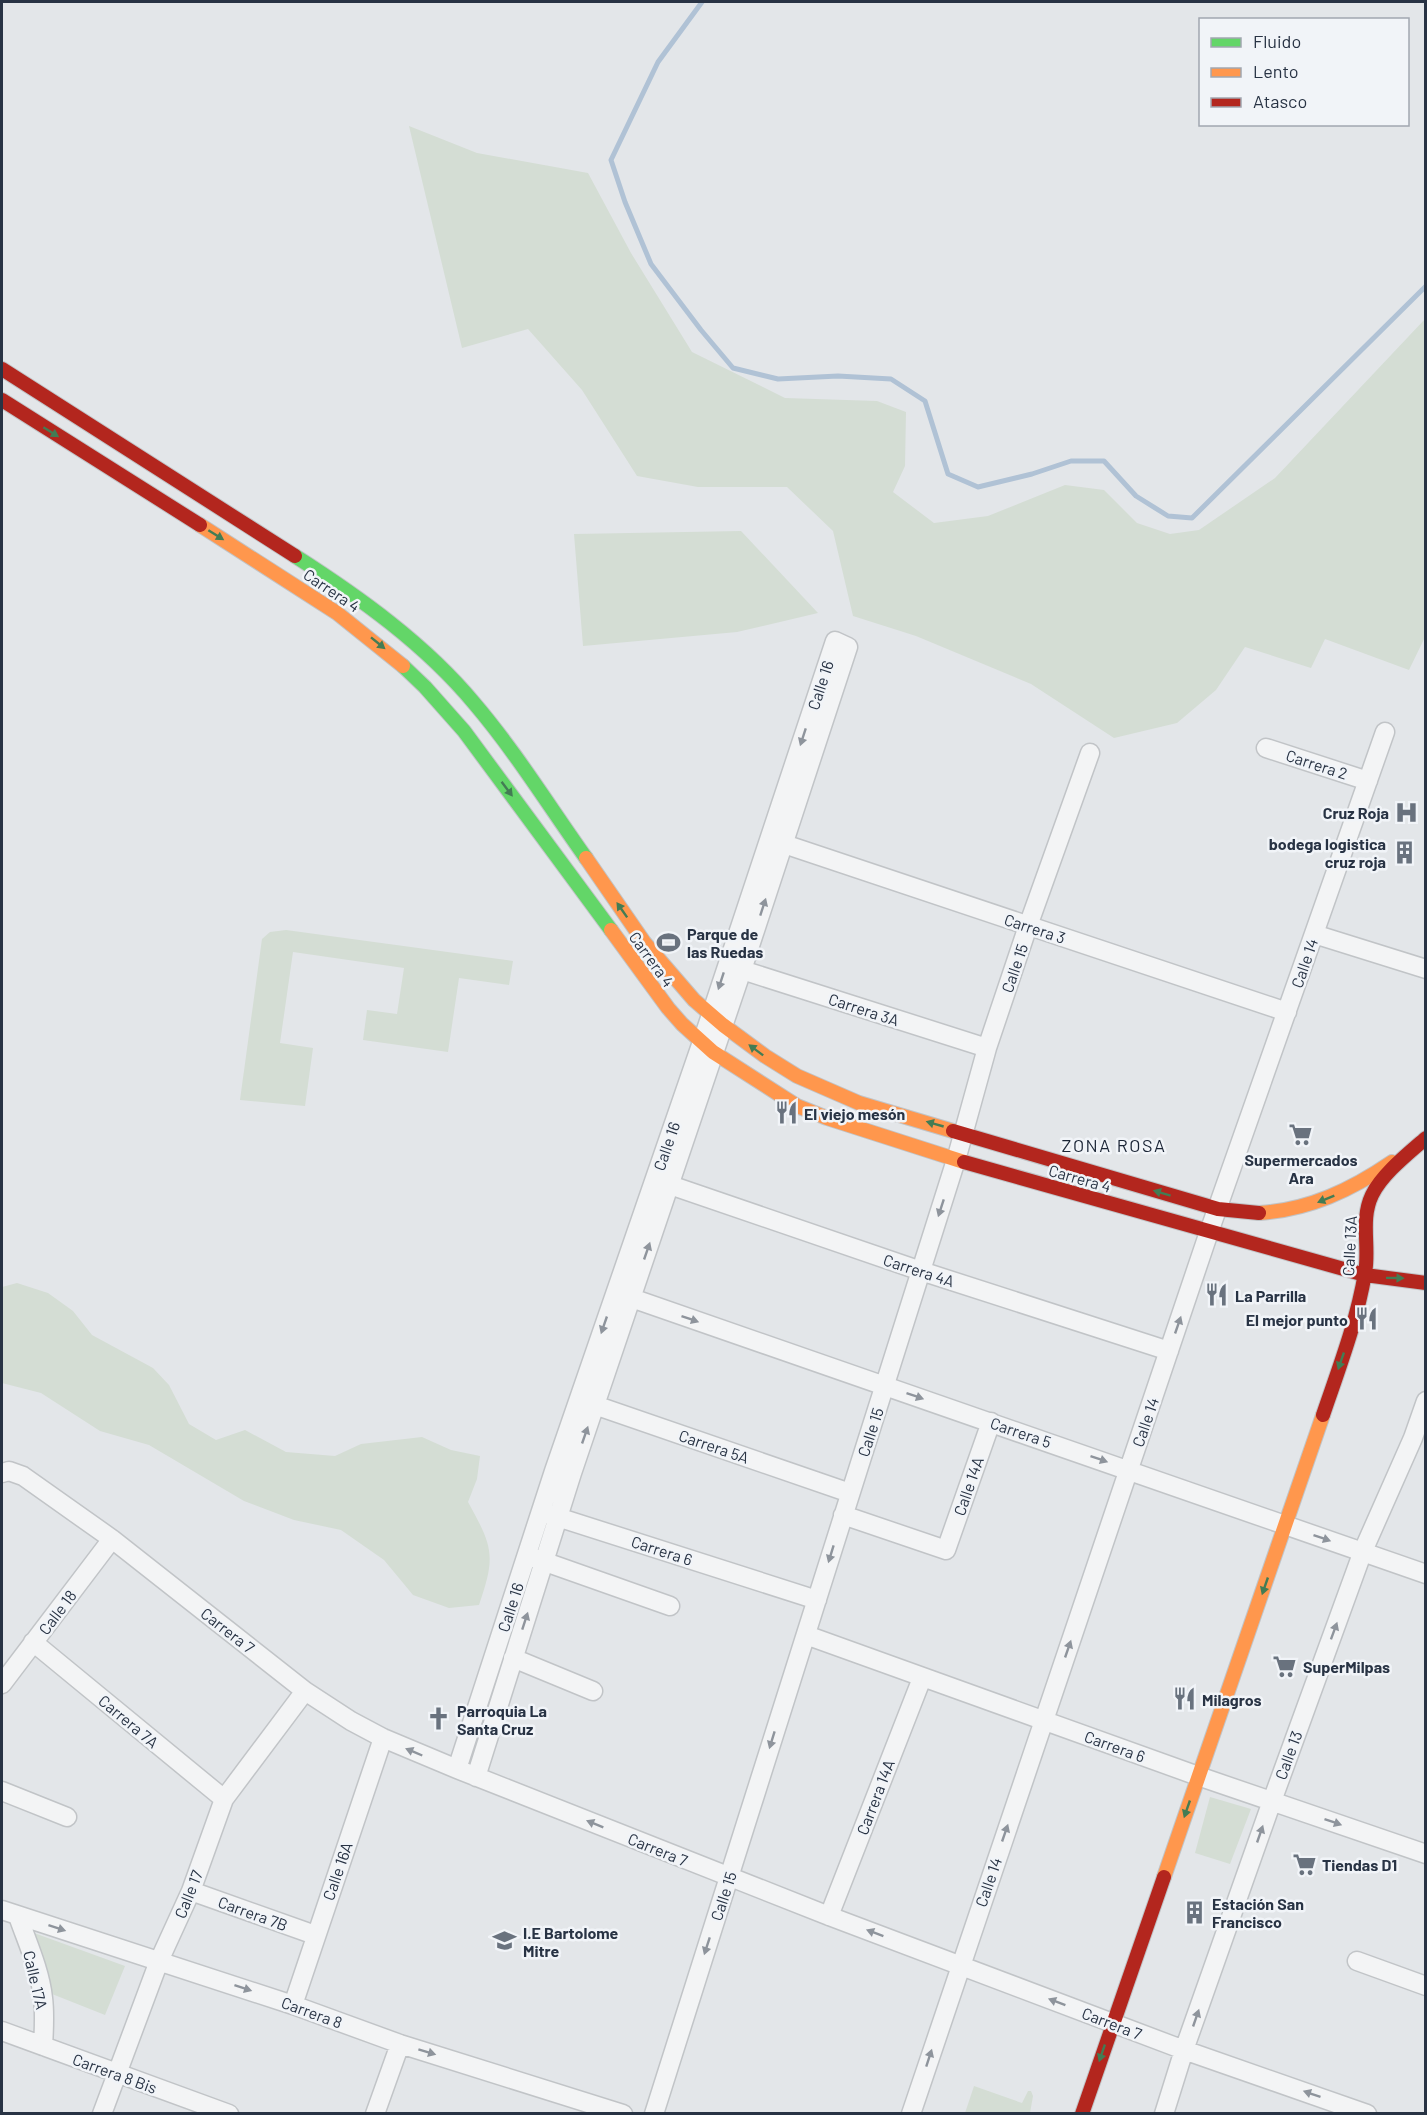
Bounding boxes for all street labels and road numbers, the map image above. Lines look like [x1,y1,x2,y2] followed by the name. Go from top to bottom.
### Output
[300,564,364,616] street label: Carrera 4
[803,658,837,712] street label: Calle 16
[1284,745,1350,783] street label: Carrera 2
[1002,909,1068,947] street label: Carrera 3
[626,928,678,990] street label: Carrera 4
[1287,936,1321,990] street label: Calle 14
[997,941,1031,995] street label: Calle 15
[826,989,902,1029] street label: Carrera 3A
[649,1119,683,1173] street label: Calle 16
[1047,1160,1113,1196] street label: Carrera 4
[1338,1215,1360,1277] street label: Calle 13A
[881,1250,957,1290] street label: Carrera 4A
[1128,1395,1162,1449] street label: Calle 14
[853,1405,887,1459] street label: Calle 15
[988,1413,1054,1451] street label: Carrera 5
[676,1425,752,1467] street label: Carrera 5A
[949,1454,987,1518] street label: Calle 14A
[629,1531,695,1569] street label: Carrera 6
[493,1580,527,1634] street label: Calle 16
[34,1586,80,1638] street label: Calle 18
[197,1603,259,1657] street label: Carrera 7
[95,1690,163,1752] street label: Carrera 7A
[1082,1726,1148,1766] street label: Carrera 6
[1270,1728,1306,1782] street label: Calle 13
[852,1756,898,1837] street label: Carrera 14A
[625,1828,691,1870] street label: Carrera 7
[318,1839,356,1903] street label: Calle 16A
[971,1855,1005,1909] street label: Calle 14
[170,1867,206,1921] street label: Calle 17
[706,1869,740,1923] street label: Calle 15
[216,1892,290,1934] street label: Carrera 7B
[20,1949,52,2012] street label: Calle 17A
[279,1992,345,2032] street label: Carrera 8
[1079,2003,1145,2043] street label: Carrera 7
[70,2049,160,2097] street label: Carrera 8 Bis

